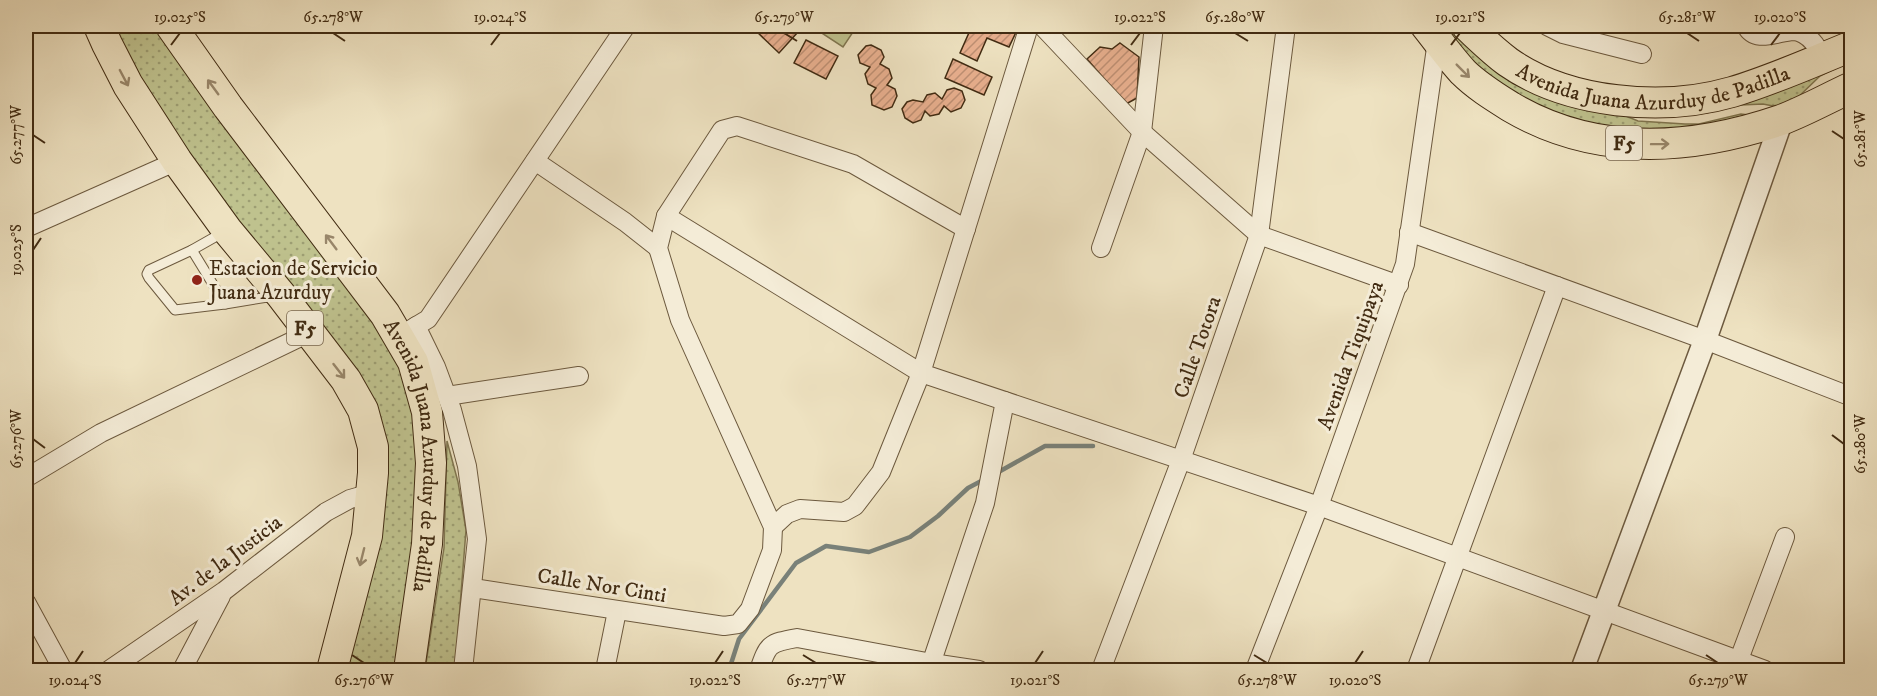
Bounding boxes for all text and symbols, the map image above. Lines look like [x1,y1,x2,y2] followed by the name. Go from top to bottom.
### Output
[154,8,206,27] text: 19.025°S
[303,8,363,27] text: 65.278°W
[473,8,527,27] text: 19.024°S
[754,8,814,27] text: 65.279°W
[1114,8,1166,27] text: 19.022°S
[1205,8,1265,27] text: 65.280°W
[1435,8,1485,27] text: 19.021°S
[1658,8,1716,27] text: 65.281°W
[1754,8,1806,27] text: 19.020°S
[1514,50,1794,80] street label: Avenida Juana Azurduy de Padilla
[1511,58,1794,116] text: Avenida Juana Azurduy de Padilla
[1456,63,1471,78] one-way arrow
[119,69,131,87] one-way arrow
[207,79,220,95] one-way arrow
[7,105,26,165] text: 65.277°W
[1851,110,1870,168] text: 65.281°W
[1606,126,1642,160] road number: F5
[1649,138,1669,150] one-way arrow
[7,224,26,276] text: 19.025°S
[325,234,338,250] one-way arrow
[207,256,378,306] place label: Estacion de Servicio Juana Azurduy
[190,273,204,287] marker: Estacion de Servicio Juana Azurduy
[1312,277,1390,433] street label: Avenida Tiquipaya
[1168,293,1228,402] street label: Calle Totora
[287,311,323,345] road number: F5
[377,315,443,594] street label: Avenida Juana Azurduy de Padilla
[332,362,345,378] one-way arrow
[7,409,26,469] text: 65.276°W
[1851,414,1870,474] text: 65.280°W
[164,510,287,612] street label: Av. de la Justicia
[355,547,367,566] one-way arrow
[536,563,668,609] street label: Calle Nor Cinti
[48,671,102,690] text: 19.024°S
[334,671,394,690] text: 65.276°W
[689,671,741,690] text: 19.022°S
[786,671,846,690] text: 65.277°W
[1010,671,1060,690] text: 19.021°S
[1237,671,1297,690] text: 65.278°W
[1329,671,1381,690] text: 19.020°S
[1688,671,1748,690] text: 65.279°W

